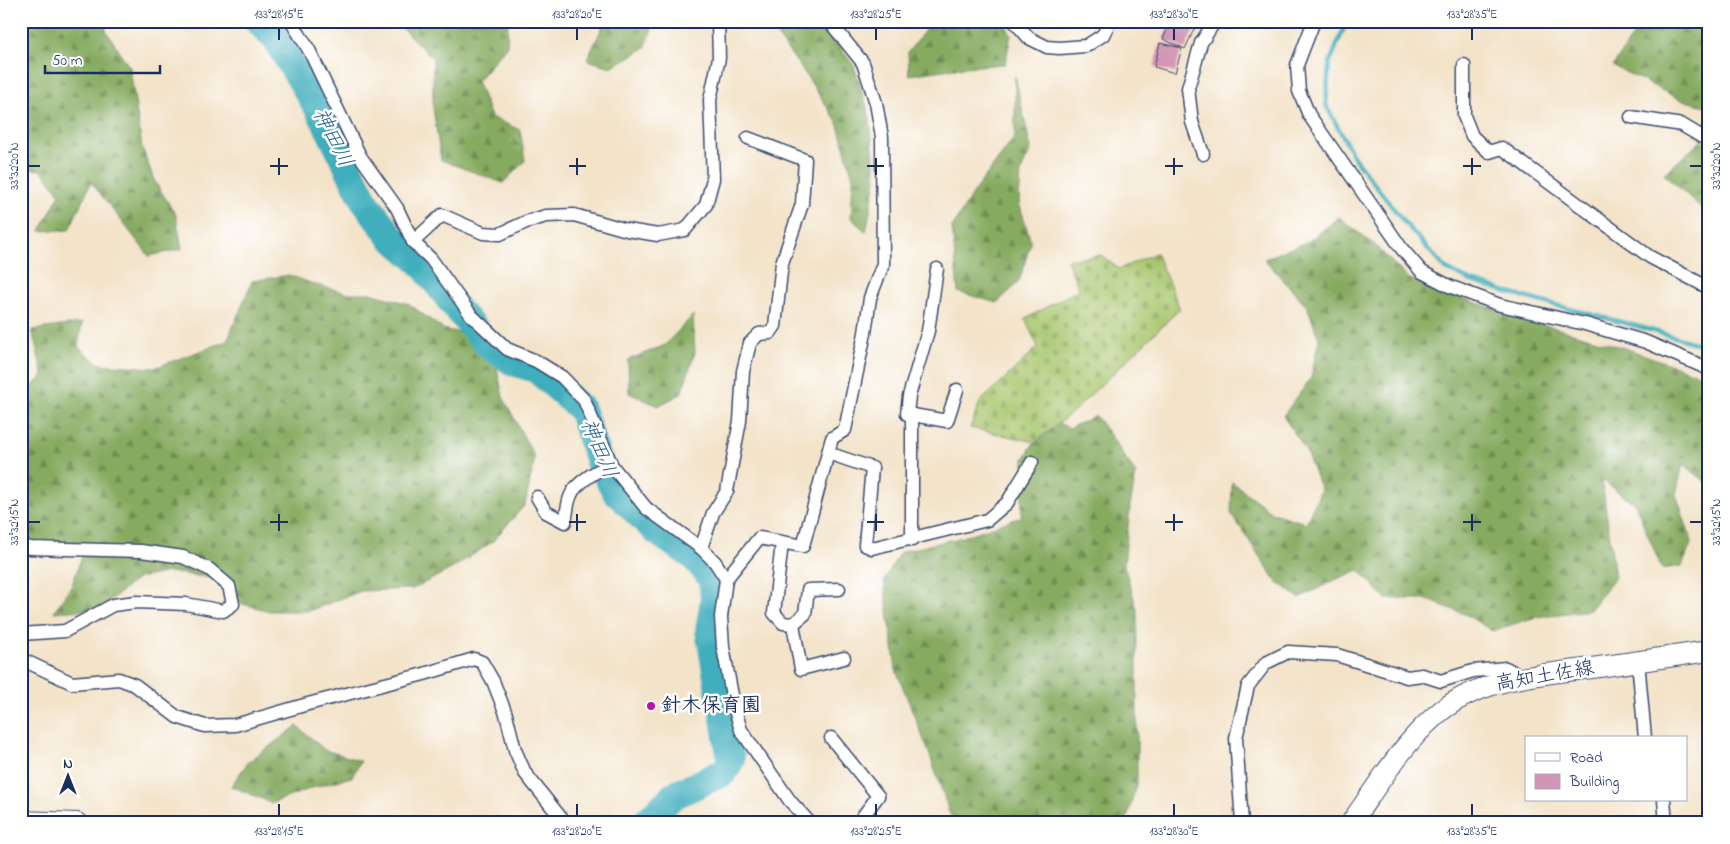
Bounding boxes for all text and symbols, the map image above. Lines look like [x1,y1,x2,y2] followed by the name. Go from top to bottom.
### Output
[254,6,304,24] text: 133°28'15"E
[552,6,602,24] text: 133°28'20"E
[850,6,902,24] text: 133°28'25"E
[1150,6,1198,24] text: 133°28'30"E
[1447,6,1497,24] text: 133°28'35"E
[45,42,160,74] scale bar
[52,50,83,72] text: 50 m
[304,103,360,173] water label: 神田川
[6,142,24,190] text: 33°32'20"N
[1708,142,1726,190] text: 33°32'20"N
[572,414,624,484] water label: 神田川
[6,499,24,545] text: 33°32'15"N
[1708,499,1726,545] text: 33°32'15"N
[1493,654,1597,700] street label: 高知土佐線
[661,692,761,721] place label: 針木保育園
[645,700,657,712] marker: 針木保育園
[1525,736,1688,802] legend
[1570,747,1603,769] text: Road
[42,752,92,802] north arrow
[63,754,73,775] text: N
[1569,771,1619,794] text: Building
[254,823,304,841] text: 133°28'15"E
[552,823,602,841] text: 133°28'20"E
[850,823,902,841] text: 133°28'25"E
[1150,823,1198,841] text: 133°28'30"E
[1447,823,1497,841] text: 133°28'35"E

